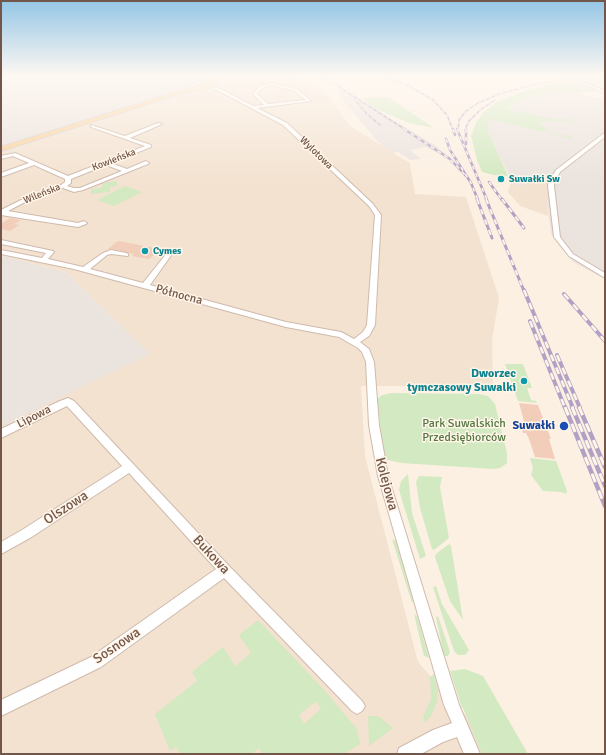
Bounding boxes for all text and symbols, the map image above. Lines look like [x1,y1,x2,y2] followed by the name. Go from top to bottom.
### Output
[297,134,335,172] street label: Wylotowa
[90,146,138,174] street label: Kowieńska
[509,173,560,185] place label: Suwałki Sw
[496,174,506,184] marker: Suwałki Sw
[22,181,62,207] street label: Wileńska
[153,245,182,257] place label: Cymes
[140,246,150,256] marker: Cymes
[154,282,204,308] street label: Północna
[407,367,516,395] place label: Dworzec tymczasowy Suwalki
[519,376,529,386] marker: Dworzec tymczasowy Suwalki
[15,402,53,432] street label: Lipowa
[422,417,506,445] park label: Park Suwalskich Przedsiębiorców
[512,419,555,433] place label: Suwałki
[558,420,570,432] marker: Suwałki
[371,456,401,512] street label: Kolejowa
[41,487,91,529] street label: Olszowa
[189,532,233,578] street label: Bukowa
[90,624,144,668] street label: Sosnowa

